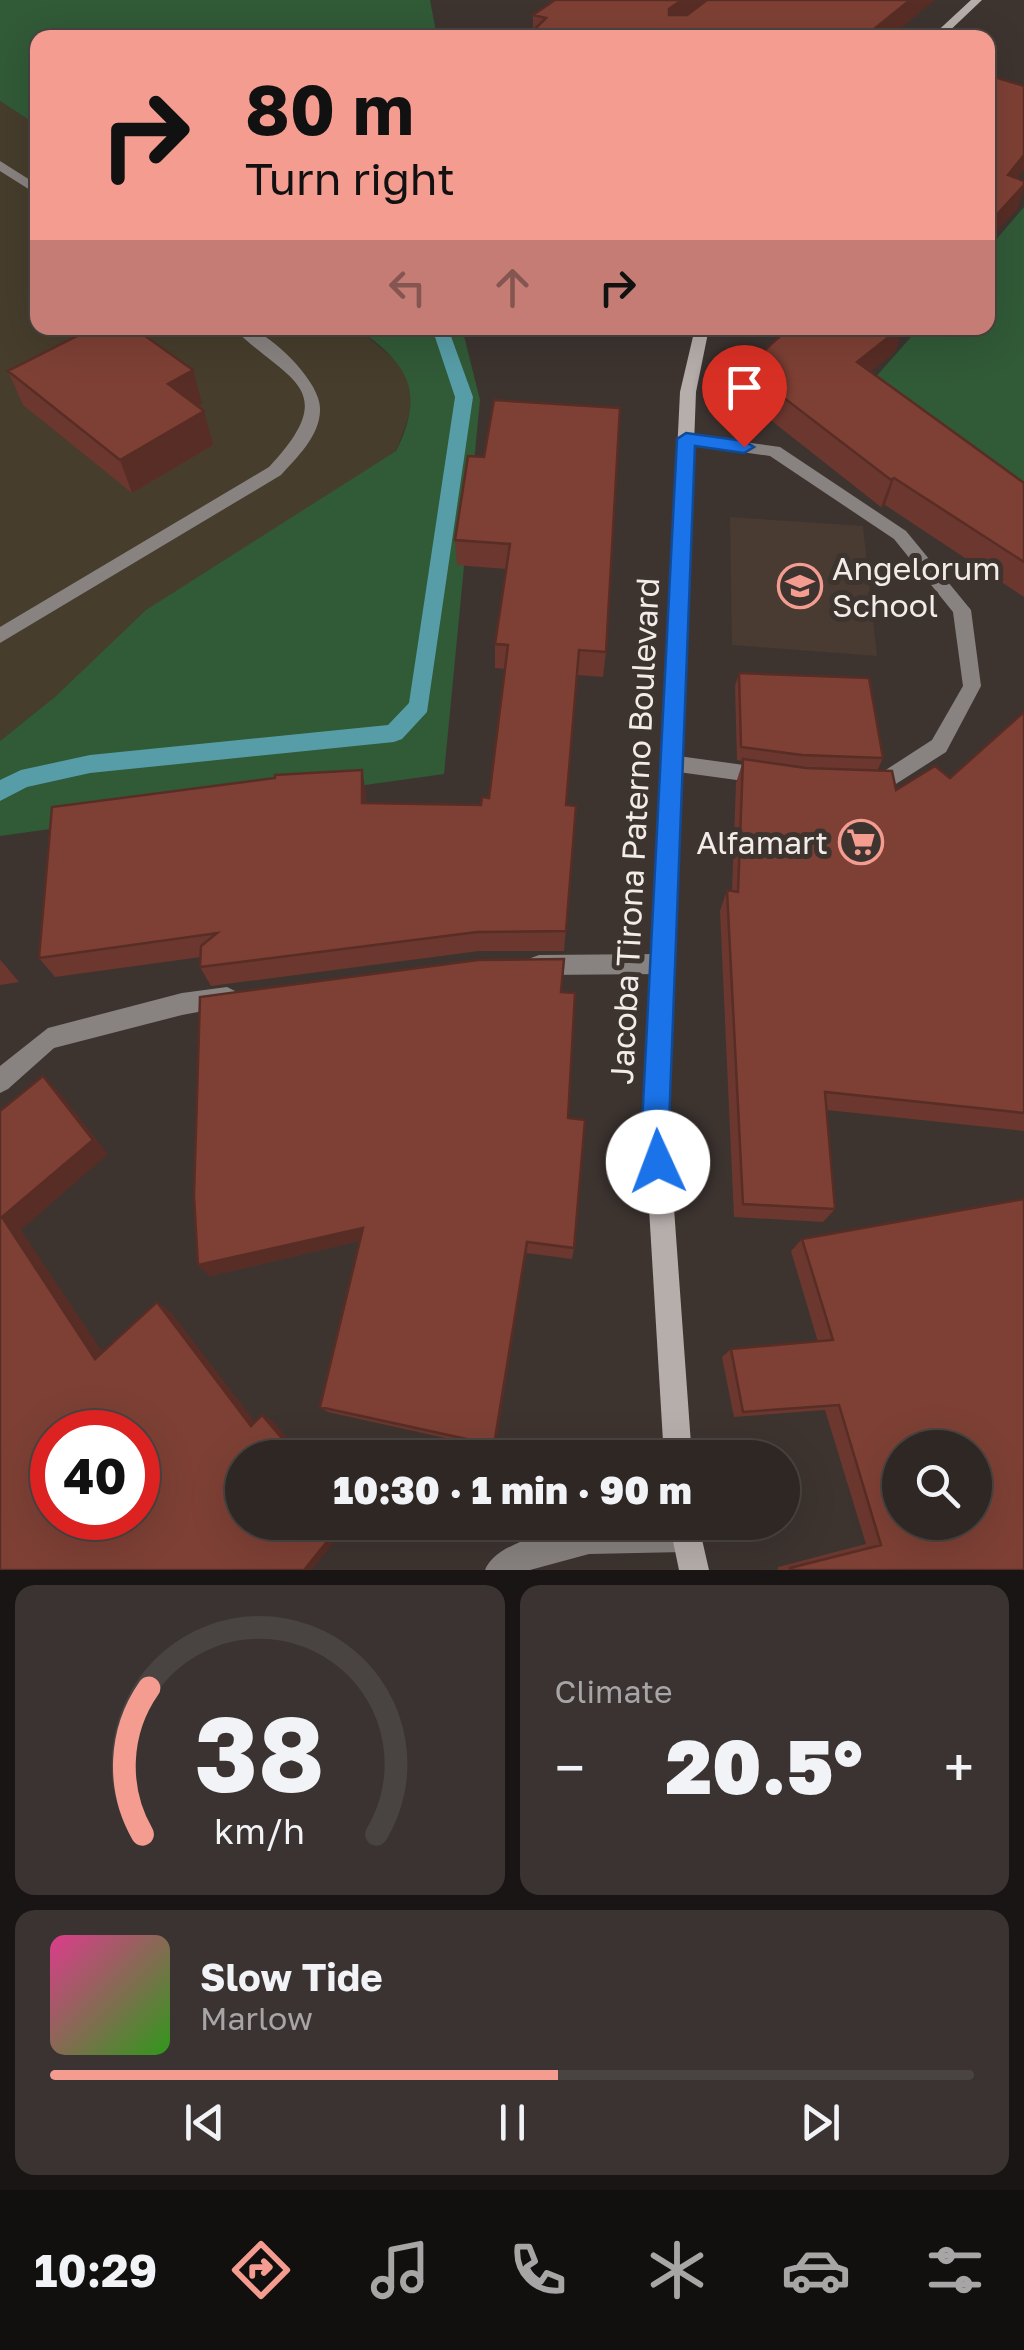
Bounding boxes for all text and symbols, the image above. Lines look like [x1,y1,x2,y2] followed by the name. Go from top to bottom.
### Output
[245,66,414,150] text: 80 m
[80,70,210,200] icon: right
[245,151,455,205] text: Turn right
[380,260,435,315] icon: left
[485,260,540,315] icon: ahead
[590,260,645,315] icon: right
[702,345,787,448] pin
[717,360,772,415] icon: arrive
[832,549,1001,624] place label: Angelorum School
[777,563,823,609] school or university icon: Angelorum School
[602,577,666,1085] street label: Jacoba Tirona Paterno Boulevard
[838,819,884,865] supermarket icon: Alfamart
[696,823,828,861] place label: Alfamart
[606,1110,710,1214] position arrow
[30,1410,160,1540] speed limit sign: 40
[882,1430,992,1540] map controls
[882,1430,992,1540] button: search
[333,1467,692,1512] text: 10:30 · 1 min · 90 m
[555,1672,673,1710] text: Climate
[195,1690,325,1815] text: 38
[666,1720,863,1811] text: 20.5°
[555,1734,585,1800] text: −
[944,1734,974,1800] text: +
[214,1809,305,1852] text: km/h
[200,1954,383,1999] text: Slow Tide
[200,1999,313,2037] text: Marlow
[177,2095,232,2150] icon: previous
[485,2095,540,2150] icon: pause
[793,2095,848,2150] icon: next
[226,2235,296,2305] icon: directions
[365,2235,435,2305] icon: music
[503,2235,573,2305] icon: phone
[642,2235,712,2305] icon: climate
[781,2235,851,2305] icon: car
[920,2235,990,2305] icon: filters
[34,2243,157,2297] text: 10:29

